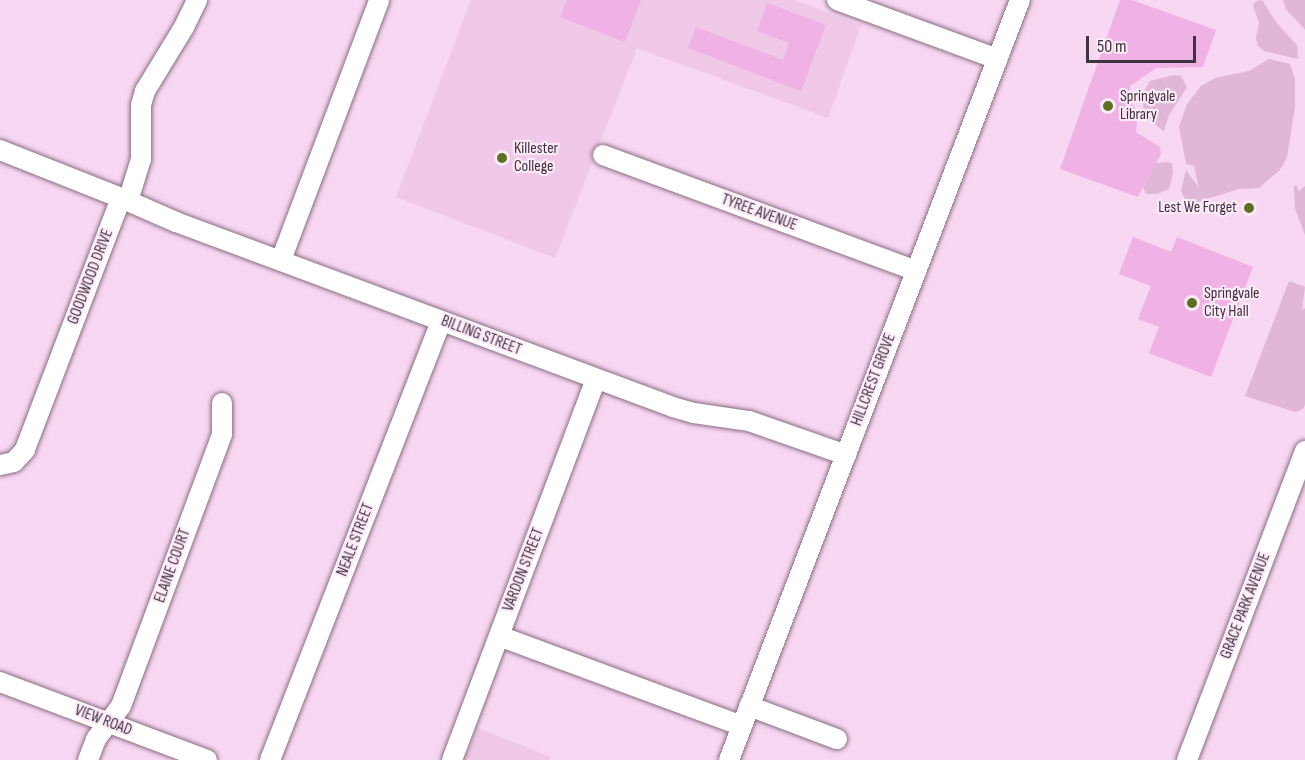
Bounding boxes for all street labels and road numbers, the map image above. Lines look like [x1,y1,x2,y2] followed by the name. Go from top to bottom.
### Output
[719,190,799,236] street label: TYREE AVENUE
[64,227,118,327] street label: GOODWOOD DRIVE
[438,312,524,360] street label: BILLING STREET
[848,331,900,429] street label: HILLCREST GROVE
[333,501,379,579] street label: NEALE STREET
[151,526,195,606] street label: ELAINE COURT
[499,526,549,614] street label: VARDON STREET
[1217,550,1275,662] street label: GRACE PARK AVENUE
[72,701,134,741] street label: VIEW ROAD

